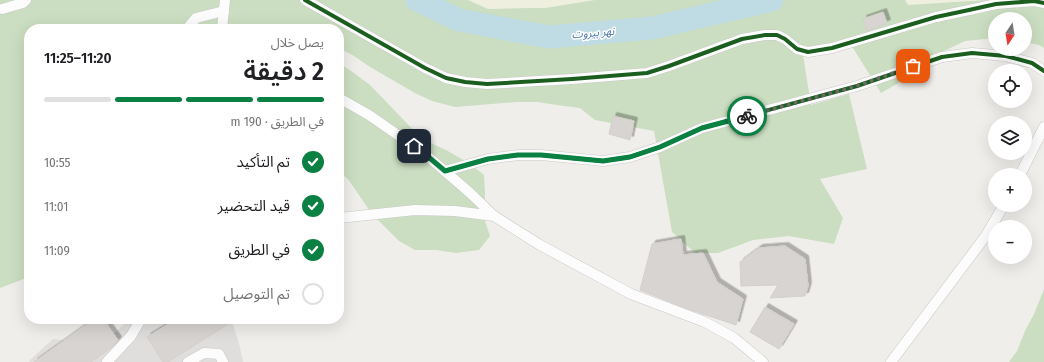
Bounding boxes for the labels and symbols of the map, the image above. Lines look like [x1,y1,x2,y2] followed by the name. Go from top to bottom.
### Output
[988,12,1032,56] north arrow
[571,25,616,41] water label: نهر بيروت
[896,49,930,83] pin
[727,96,767,136] courier
[397,129,431,163] pin

